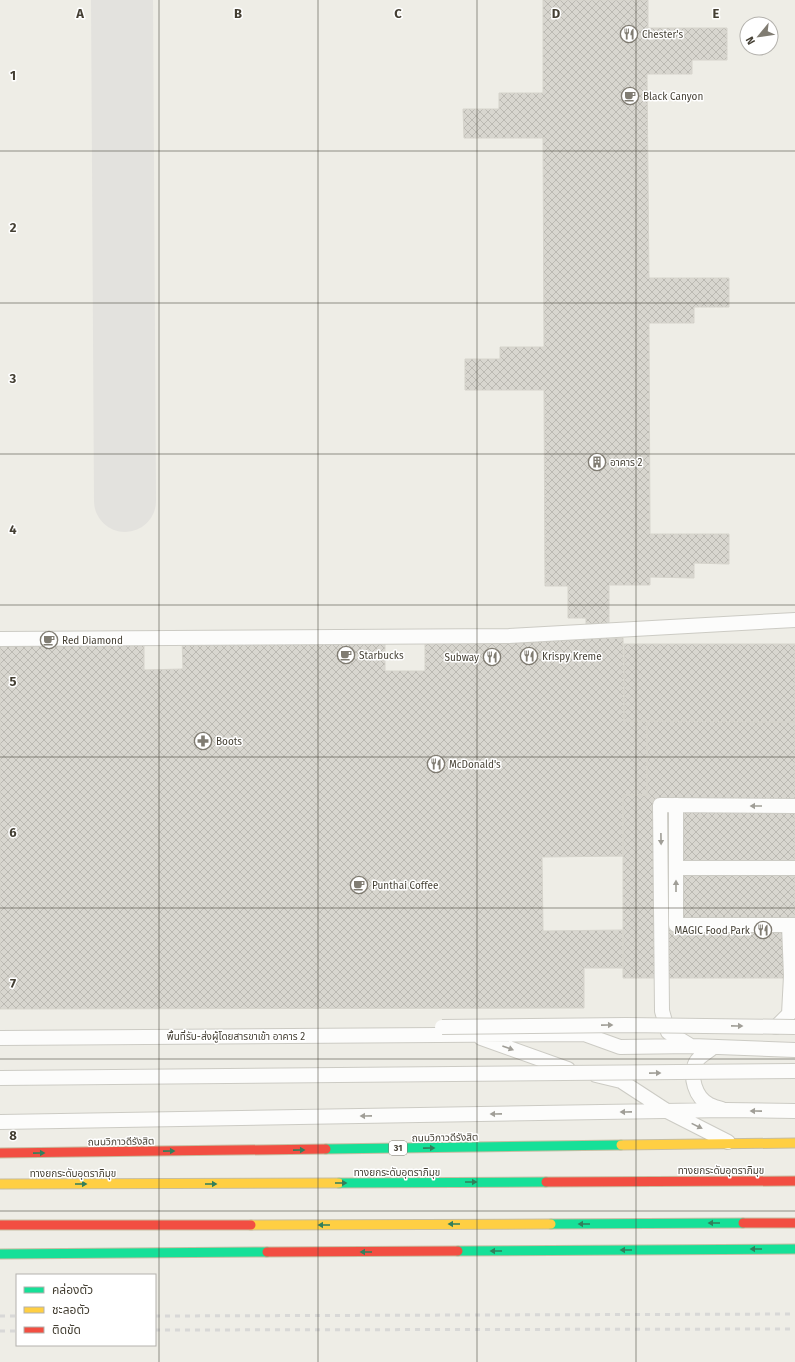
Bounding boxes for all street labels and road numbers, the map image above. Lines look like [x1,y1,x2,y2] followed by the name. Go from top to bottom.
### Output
[167,1029,305,1043] street label: พื้นที่รับ-ส่งผู้โดยสารขาเข้า อาคาร 2
[412,1131,478,1145] street label: ถนนวิภาวดีรังสิต
[88,1135,154,1149] street label: ถนนวิภาวดีรังสิต
[389,1141,407,1155] road number: 31
[678,1165,764,1177] street label: ทางยกระดับอุตราภิมุข
[354,1167,440,1179] street label: ทางยกระดับอุตราภิมุข
[30,1168,116,1180] street label: ทางยกระดับอุตราภิมุข

